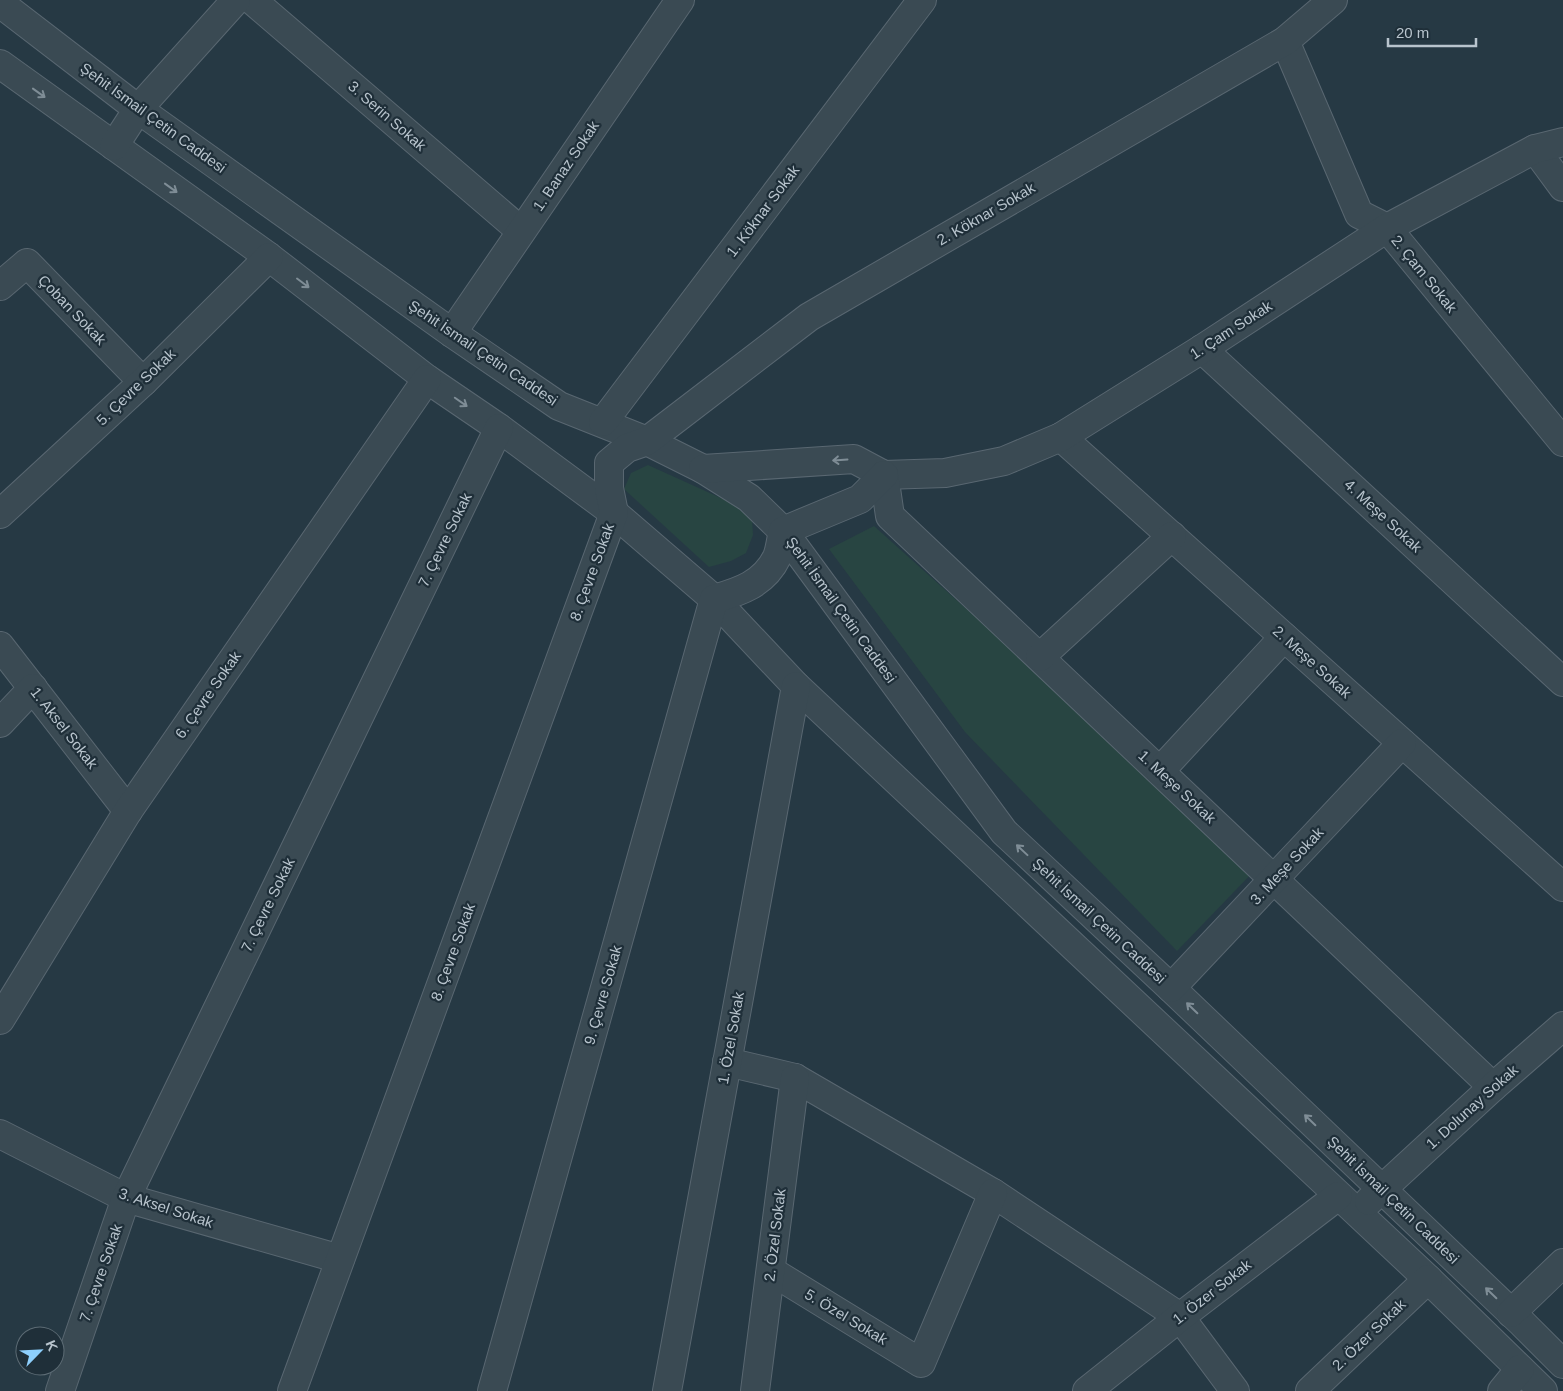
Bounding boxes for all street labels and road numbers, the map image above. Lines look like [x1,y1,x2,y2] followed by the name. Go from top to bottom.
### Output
[77,59,229,176] street label: Şehit İsmail Çetin Caddesi
[345,77,430,154] street label: 3. Serin Sokak
[529,117,602,214] street label: 1. Banaz Sokak
[723,161,803,260] street label: 1. Köknar Sokak
[934,178,1038,248] street label: 2. Köknar Sokak
[1388,232,1461,316] street label: 2. Çam Sokak
[35,271,110,348] street label: Çoban Sokak
[406,296,561,409] street label: Şehit İsmail Çetin Caddesi
[1187,297,1275,362] street label: 1. Çam Sokak
[93,345,179,428] street label: 5. Çevre Sokak
[1341,476,1426,556] street label: 4. Meşe Sokak
[414,490,475,590] street label: 7. Çevre Sokak
[566,520,617,623] street label: 8. Çevre Sokak
[783,534,900,686] street label: Şehit İsmail Çetin Caddesi
[1270,622,1355,701] street label: 2. Meşe Sokak
[171,647,244,742] street label: 6. Çevre Sokak
[27,684,102,772] street label: 1. Aksel Sokak
[1135,747,1220,827] street label: 1. Meşe Sokak
[1247,823,1327,908] street label: 3. Meşe Sokak
[1029,854,1169,987] street label: Şehit İsmail Çetin Caddesi
[237,855,298,955] street label: 7. Çevre Sokak
[427,900,478,1003] street label: 8. Çevre Sokak
[580,943,625,1046] street label: 9. Çevre Sokak
[714,990,747,1085] street label: 1. Özel Sokak
[1422,1061,1521,1152] street label: 1. Dolunay Sokak
[1324,1132,1463,1267] street label: Şehit İsmail Çetin Caddesi
[117,1184,216,1231] street label: 3. Aksel Sokak
[760,1187,789,1282] street label: 2. Özel Sokak
[76,1221,125,1324] street label: 7. Çevre Sokak
[1169,1255,1255,1328] street label: 1. Özer Sokak
[802,1285,891,1348] street label: 5. Özel Sokak
[1329,1295,1409,1374] street label: 2. Özer Sokak

